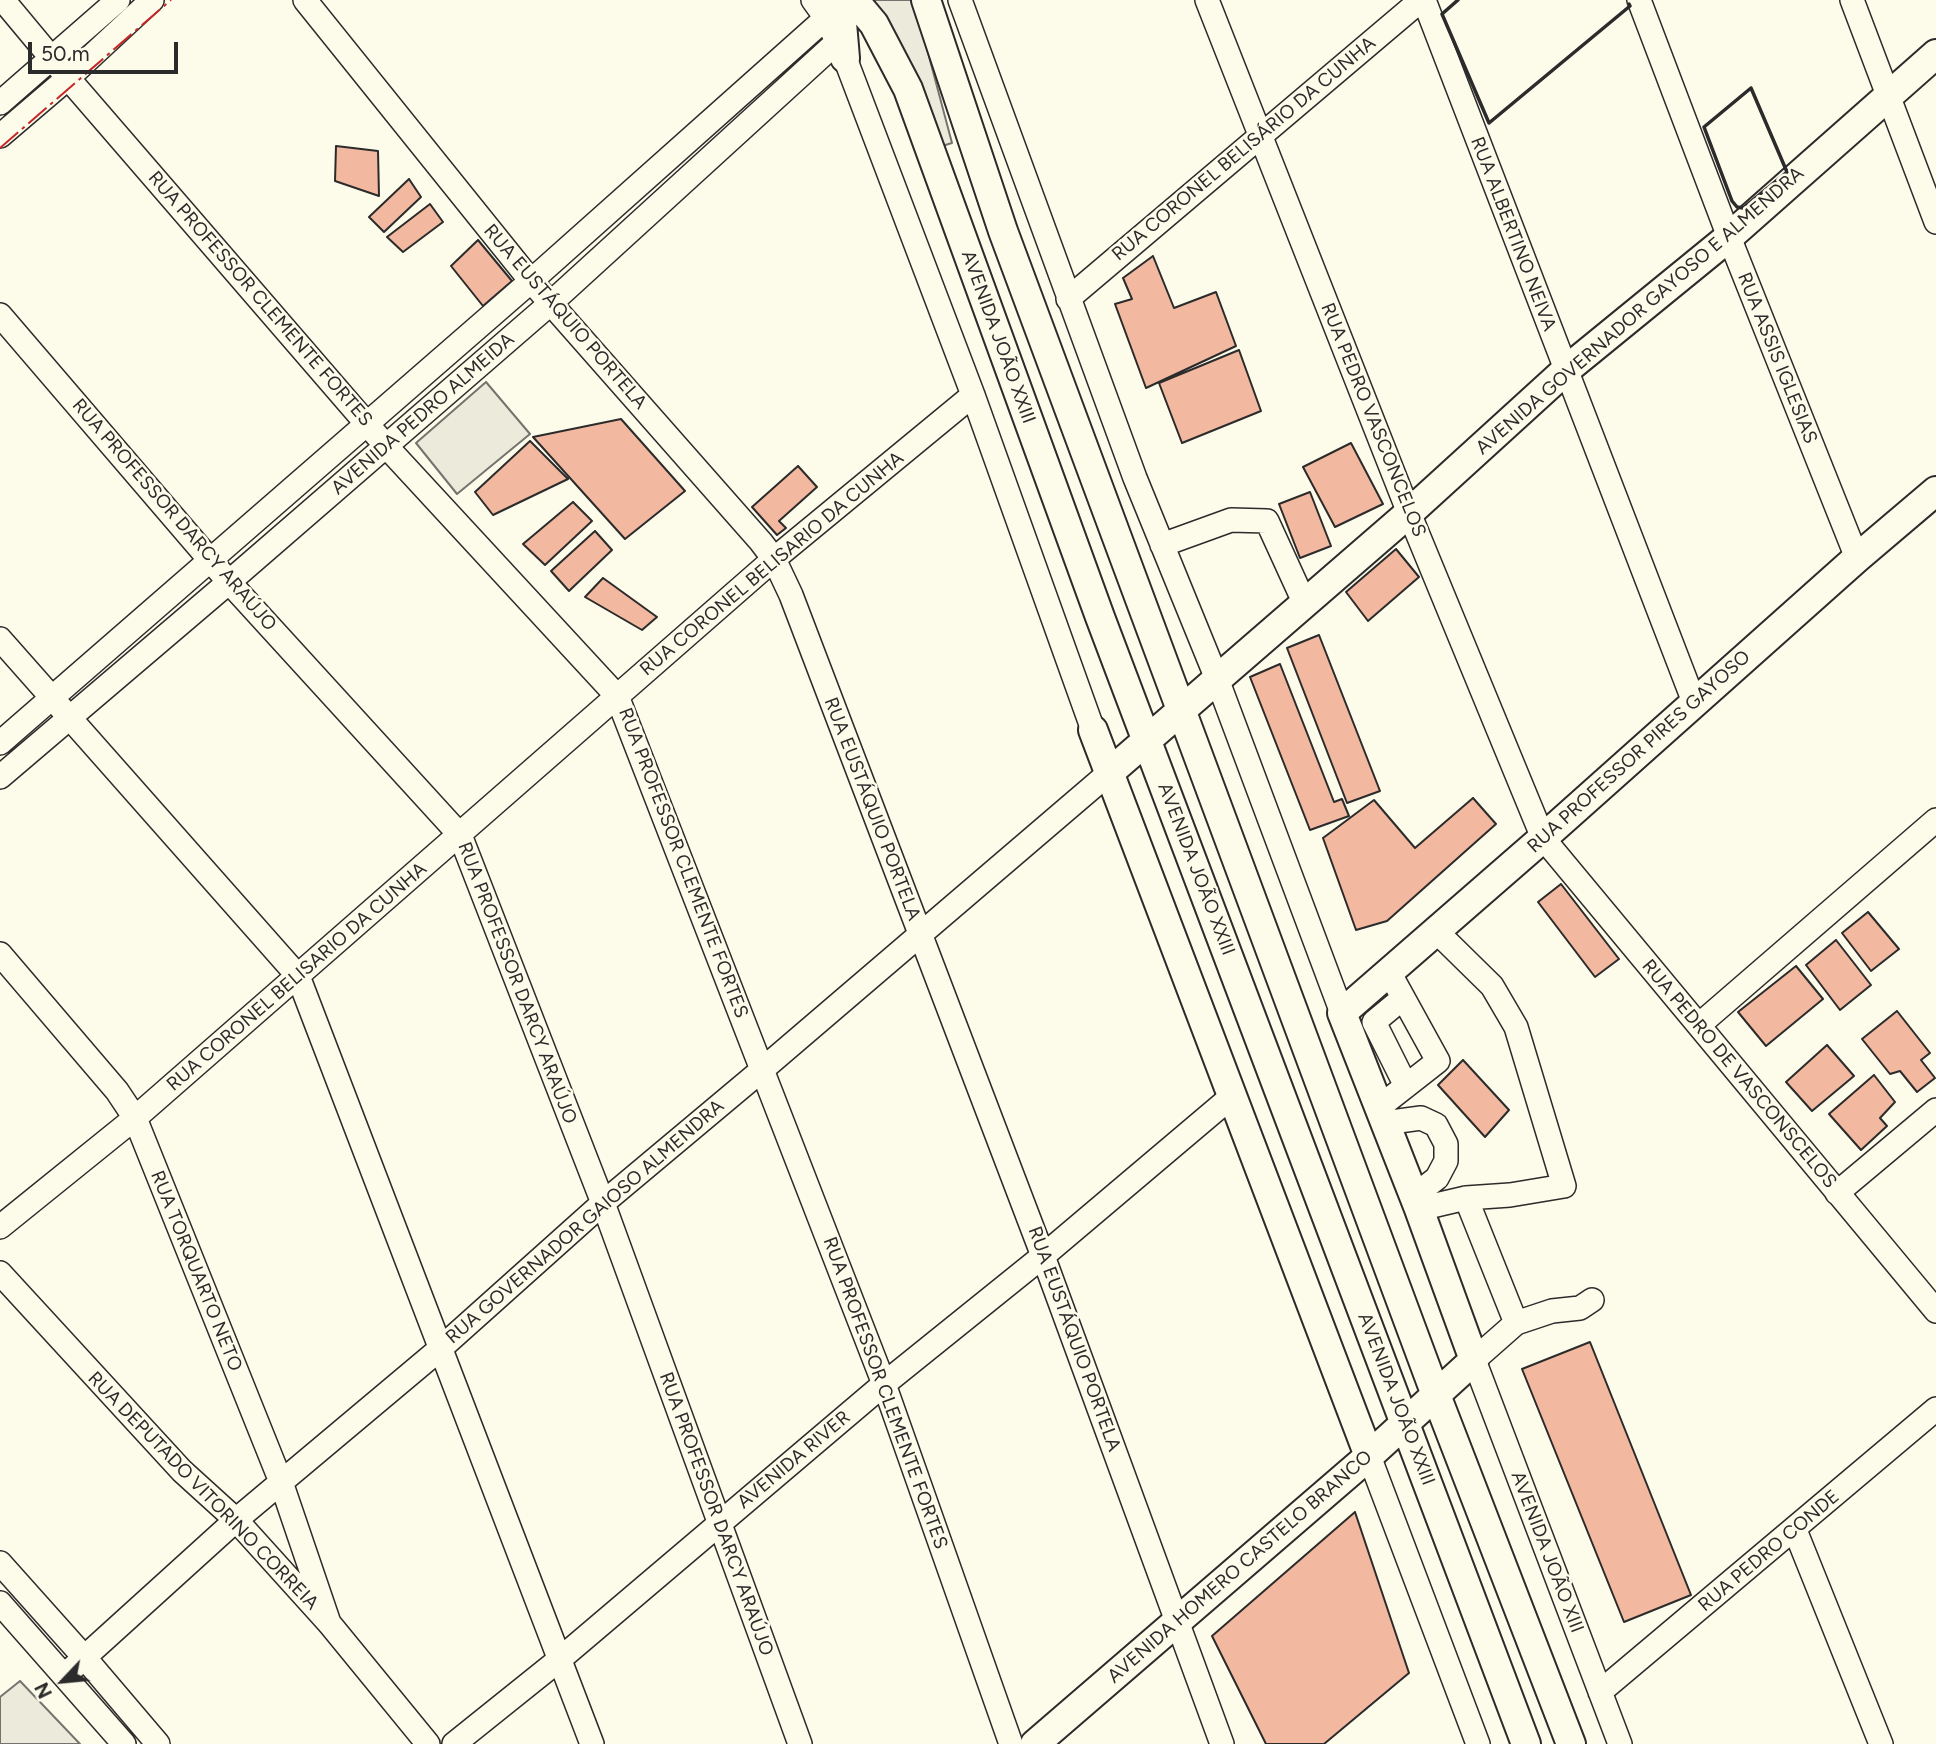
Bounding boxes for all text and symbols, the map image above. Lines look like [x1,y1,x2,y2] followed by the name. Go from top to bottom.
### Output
[32,28,182,72] scale bar
[1108,32,1380,266] street label: RUA CORONEL BELISÁRIO DA CUNHA
[41,41,90,66] text: 50 m
[1465,134,1561,334] street label: RUA ALBERTINO NEIVA
[1471,162,1809,460] street label: AVENIDA GOVERNADOR GAYOSO E ALMENDRA
[143,167,377,431] street label: RUA PROFESSOR CLEMENTE FORTES
[478,220,652,414] street label: RUA EUSTÁQUIO PORTELA
[956,247,1040,427] street label: AVENIDA JOÃO XXIII
[1732,269,1822,447] street label: RUA ASSIS IGLESIAS
[1316,300,1430,540] street label: RUA PEDRO VASCONCELOS
[327,328,519,500] street label: AVENIDA PEDRO ALMEIDA
[67,394,281,636] street label: RUA PROFESSOR DARCY ARAÚJO
[636,447,908,681] street label: RUA CORONEL BELISARIO DA CUNHA
[1523,646,1755,858] street label: RUA PROFESSOR PIRES GAYOSO
[819,694,925,924] street label: RUA EUSTÁQUIO PORTELA
[613,705,753,1021] street label: RUA PROFESSOR CLEMENTE FORTES
[1153,780,1239,958] street label: AVENIDA JOÃO XXIII
[453,839,581,1127] street label: RUA PROFESSOR DARCY ARAÚJO
[162,858,432,1096] street label: RUA CORONEL BELISARIO DA CUNHA
[1637,955,1841,1193] street label: RUA PEDRO DE VASCONSCELOS
[441,1095,729,1349] street label: RUA GOVERNADOR GAIOSO ALMENDRA
[145,1167,247,1375] street label: RUA TORQUARTO NETO
[1023,1224,1125,1454] street label: RUA EUSTÁQUIO PORTELA
[818,1234,952,1552] street label: RUA PROFESSOR CLEMENTE FORTES
[1353,1310,1439,1488] street label: AVENIDA JOÃO XXIII
[83,1367,323,1615] street label: RUA DEPUTADO VITORINO CORREIA
[654,1369,778,1659] street label: RUA PROFESSOR DARCY ARAÚJO
[733,1406,855,1514] street label: AVENIDA RIVER
[1103,1446,1377,1688] street label: AVENIDA HOMERO CASTELO BRANCO
[1506,1468,1588,1636] street label: AVENIDA JOÃO XIII
[1694,1485,1844,1617] street label: RUA PEDRO CONDE
[28,1646,98,1716] north arrow
[30,1679,57,1702] text: N

